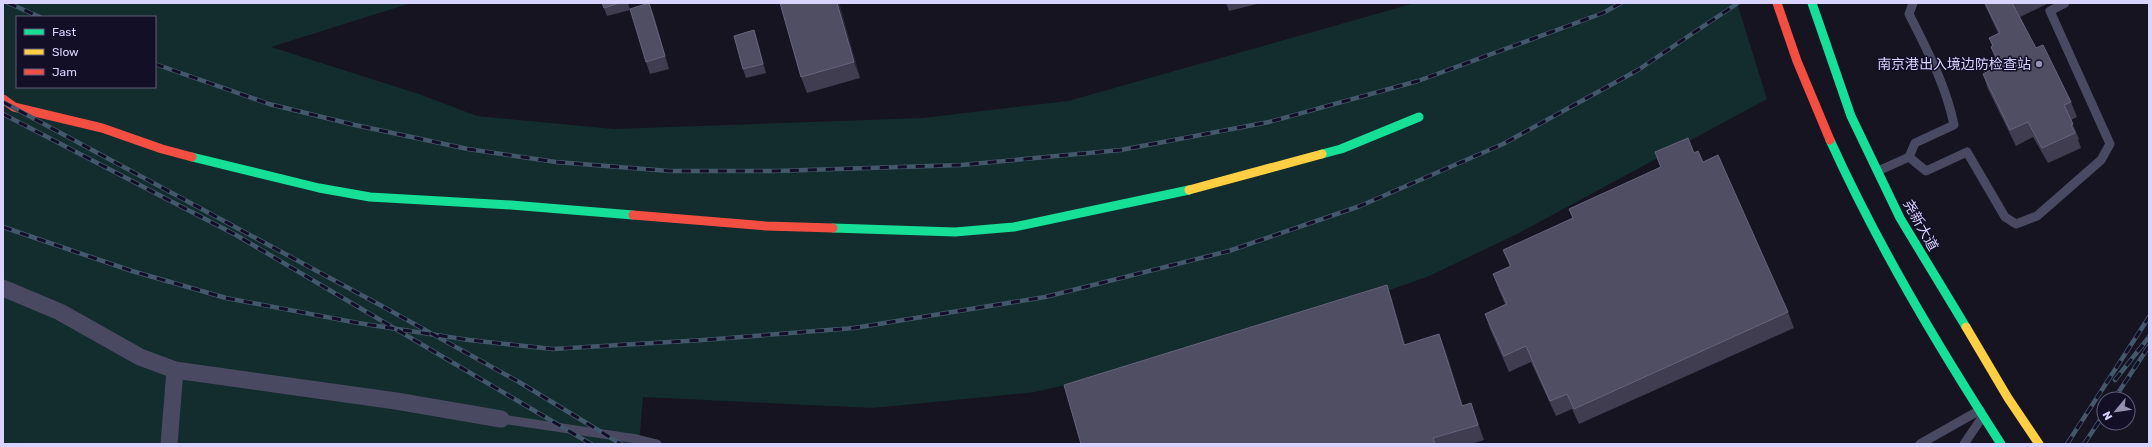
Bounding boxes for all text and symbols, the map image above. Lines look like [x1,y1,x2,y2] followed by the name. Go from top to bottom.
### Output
[16,16,156,88] legend
[52,25,76,39] text: Fast
[52,45,79,59] text: Slow
[1877,56,2031,73] place label: 南京港出入境边防检查站
[2034,59,2044,69] marker: 南京港出入境边防检查站
[52,65,77,79] text: Jam
[1900,197,1942,254] street label: 尧新大道
[2096,391,2136,431] north arrow
[2100,409,2115,422] text: N

